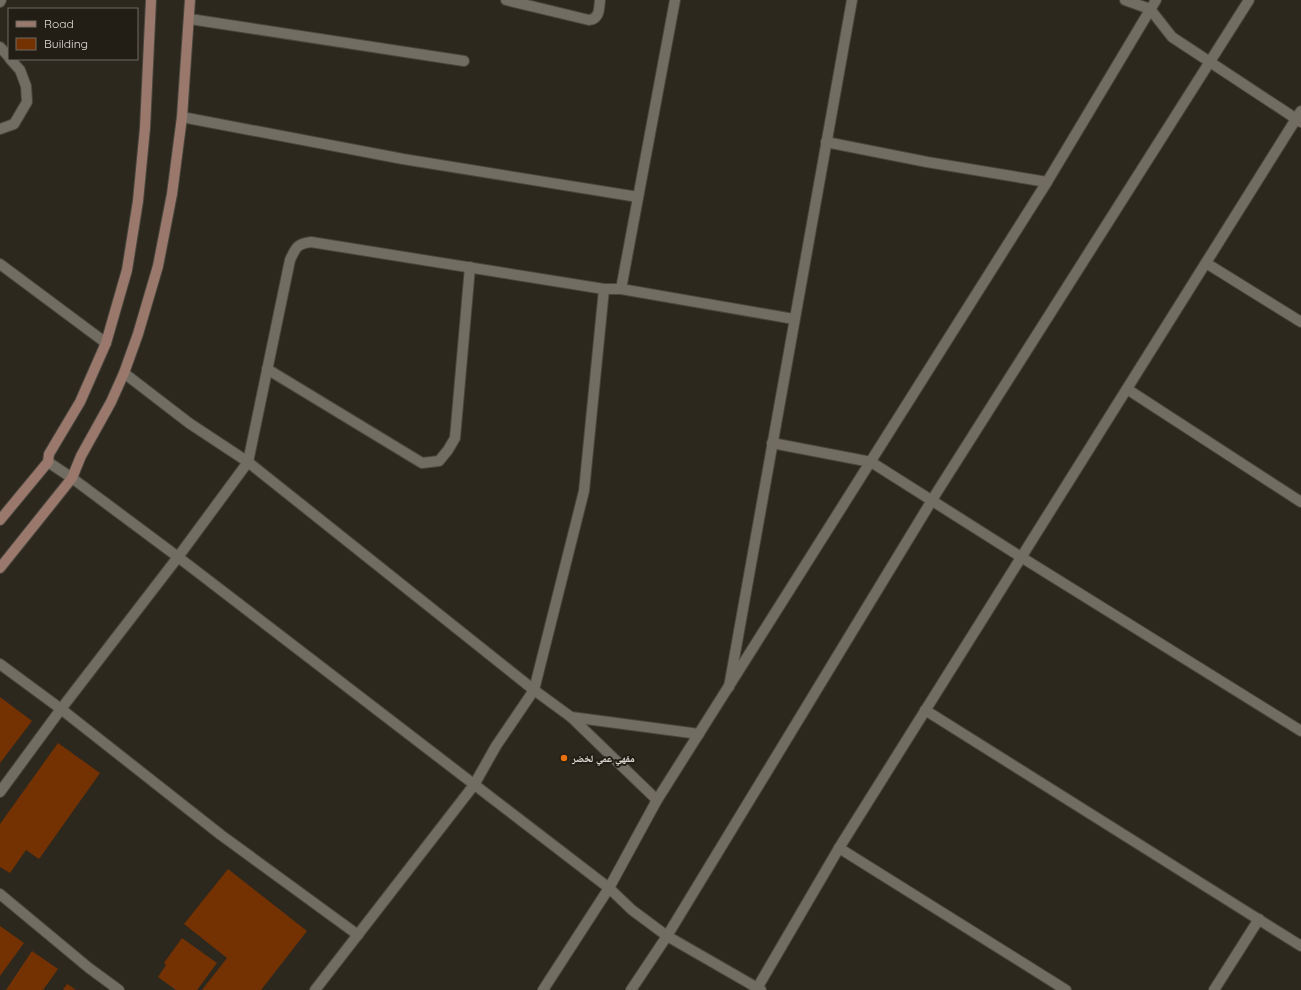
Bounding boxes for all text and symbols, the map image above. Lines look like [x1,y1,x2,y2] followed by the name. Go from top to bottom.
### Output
[8,8,138,60] legend
[44,16,74,31] text: Road
[44,36,88,51] text: Building
[571,752,635,766] place label: مقهي عمي لخضر
[559,753,569,763] marker: مقهي عمي لخضر

